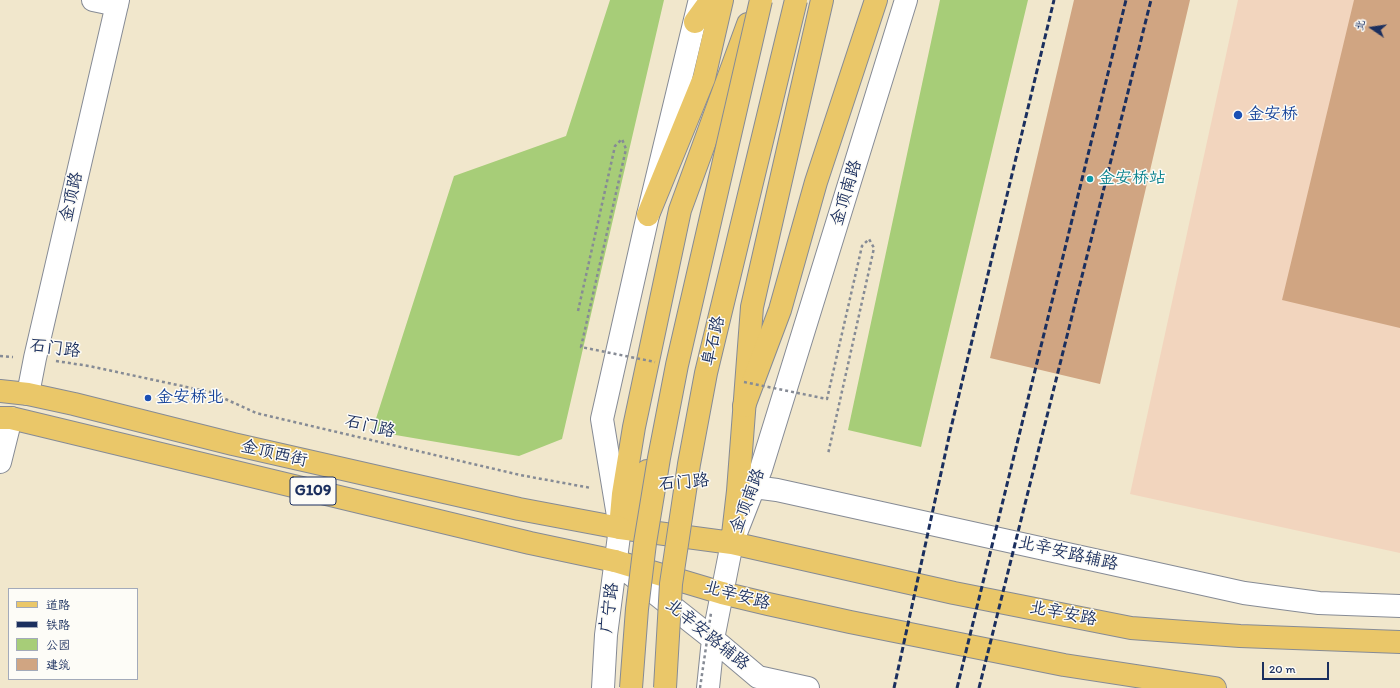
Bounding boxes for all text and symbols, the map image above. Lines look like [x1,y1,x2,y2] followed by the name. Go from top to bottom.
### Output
[1352,8,1392,48] north arrow
[1352,18,1367,32] text: 北
[1247,105,1298,125] place label: 金安桥
[1232,109,1244,121] marker: 金安桥
[827,158,867,228] street label: 金顶南路
[1098,169,1166,189] place label: 金安桥站
[56,170,88,224] street label: 金顶路
[1085,174,1095,184] marker: 金安桥站
[698,314,730,368] street label: 阜石路
[28,336,82,362] street label: 石门路
[156,388,224,408] place label: 金安桥北
[143,393,153,403] marker: 金安桥北
[343,411,397,443] street label: 石门路
[239,436,309,472] street label: 金顶西街
[726,466,770,536] street label: 金顶南路
[658,471,710,495] street label: 石门路
[290,477,336,505] road number: G109
[1016,533,1120,575] street label: 北辛安路辅路
[702,577,772,615] street label: 北辛安路
[597,581,623,635] street label: 广宁路
[8,588,138,680] legend
[661,595,753,675] street label: 北辛安路辅路
[1028,597,1098,631] street label: 北辛安路
[46,598,70,612] text: 道路
[46,618,70,632] text: 铁路
[46,638,70,652] text: 公园
[1264,654,1331,680] scale bar
[46,658,70,672] text: 建筑
[1269,662,1296,676] text: 20 m

